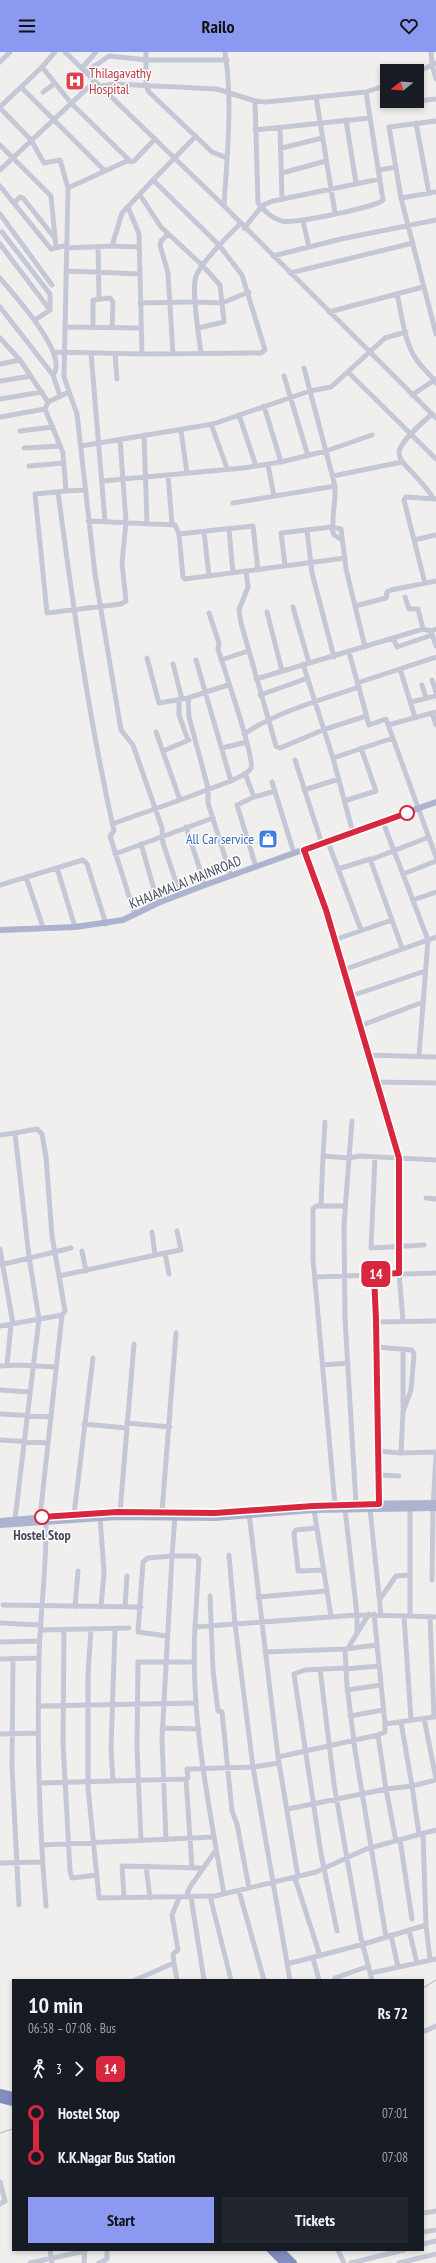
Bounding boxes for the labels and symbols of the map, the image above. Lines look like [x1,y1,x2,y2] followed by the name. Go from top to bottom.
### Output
[89,64,152,98] place label: Thilagavathy Hospital
[380,64,424,108] north arrow
[64,70,86,92] hospital icon: Thilagavathy Hospital
[399,805,415,821] unlabelled marker
[257,828,279,850] shop icon: All Car service
[186,830,254,848] place label: All Car service
[126,851,244,913] street label: KHAJAMALAI MAINROAD
[358,1261,394,1287] line badge: 14
[34,1509,50,1525] marker: Hostel Stop
[13,1526,71,1544] place label: Hostel Stop

